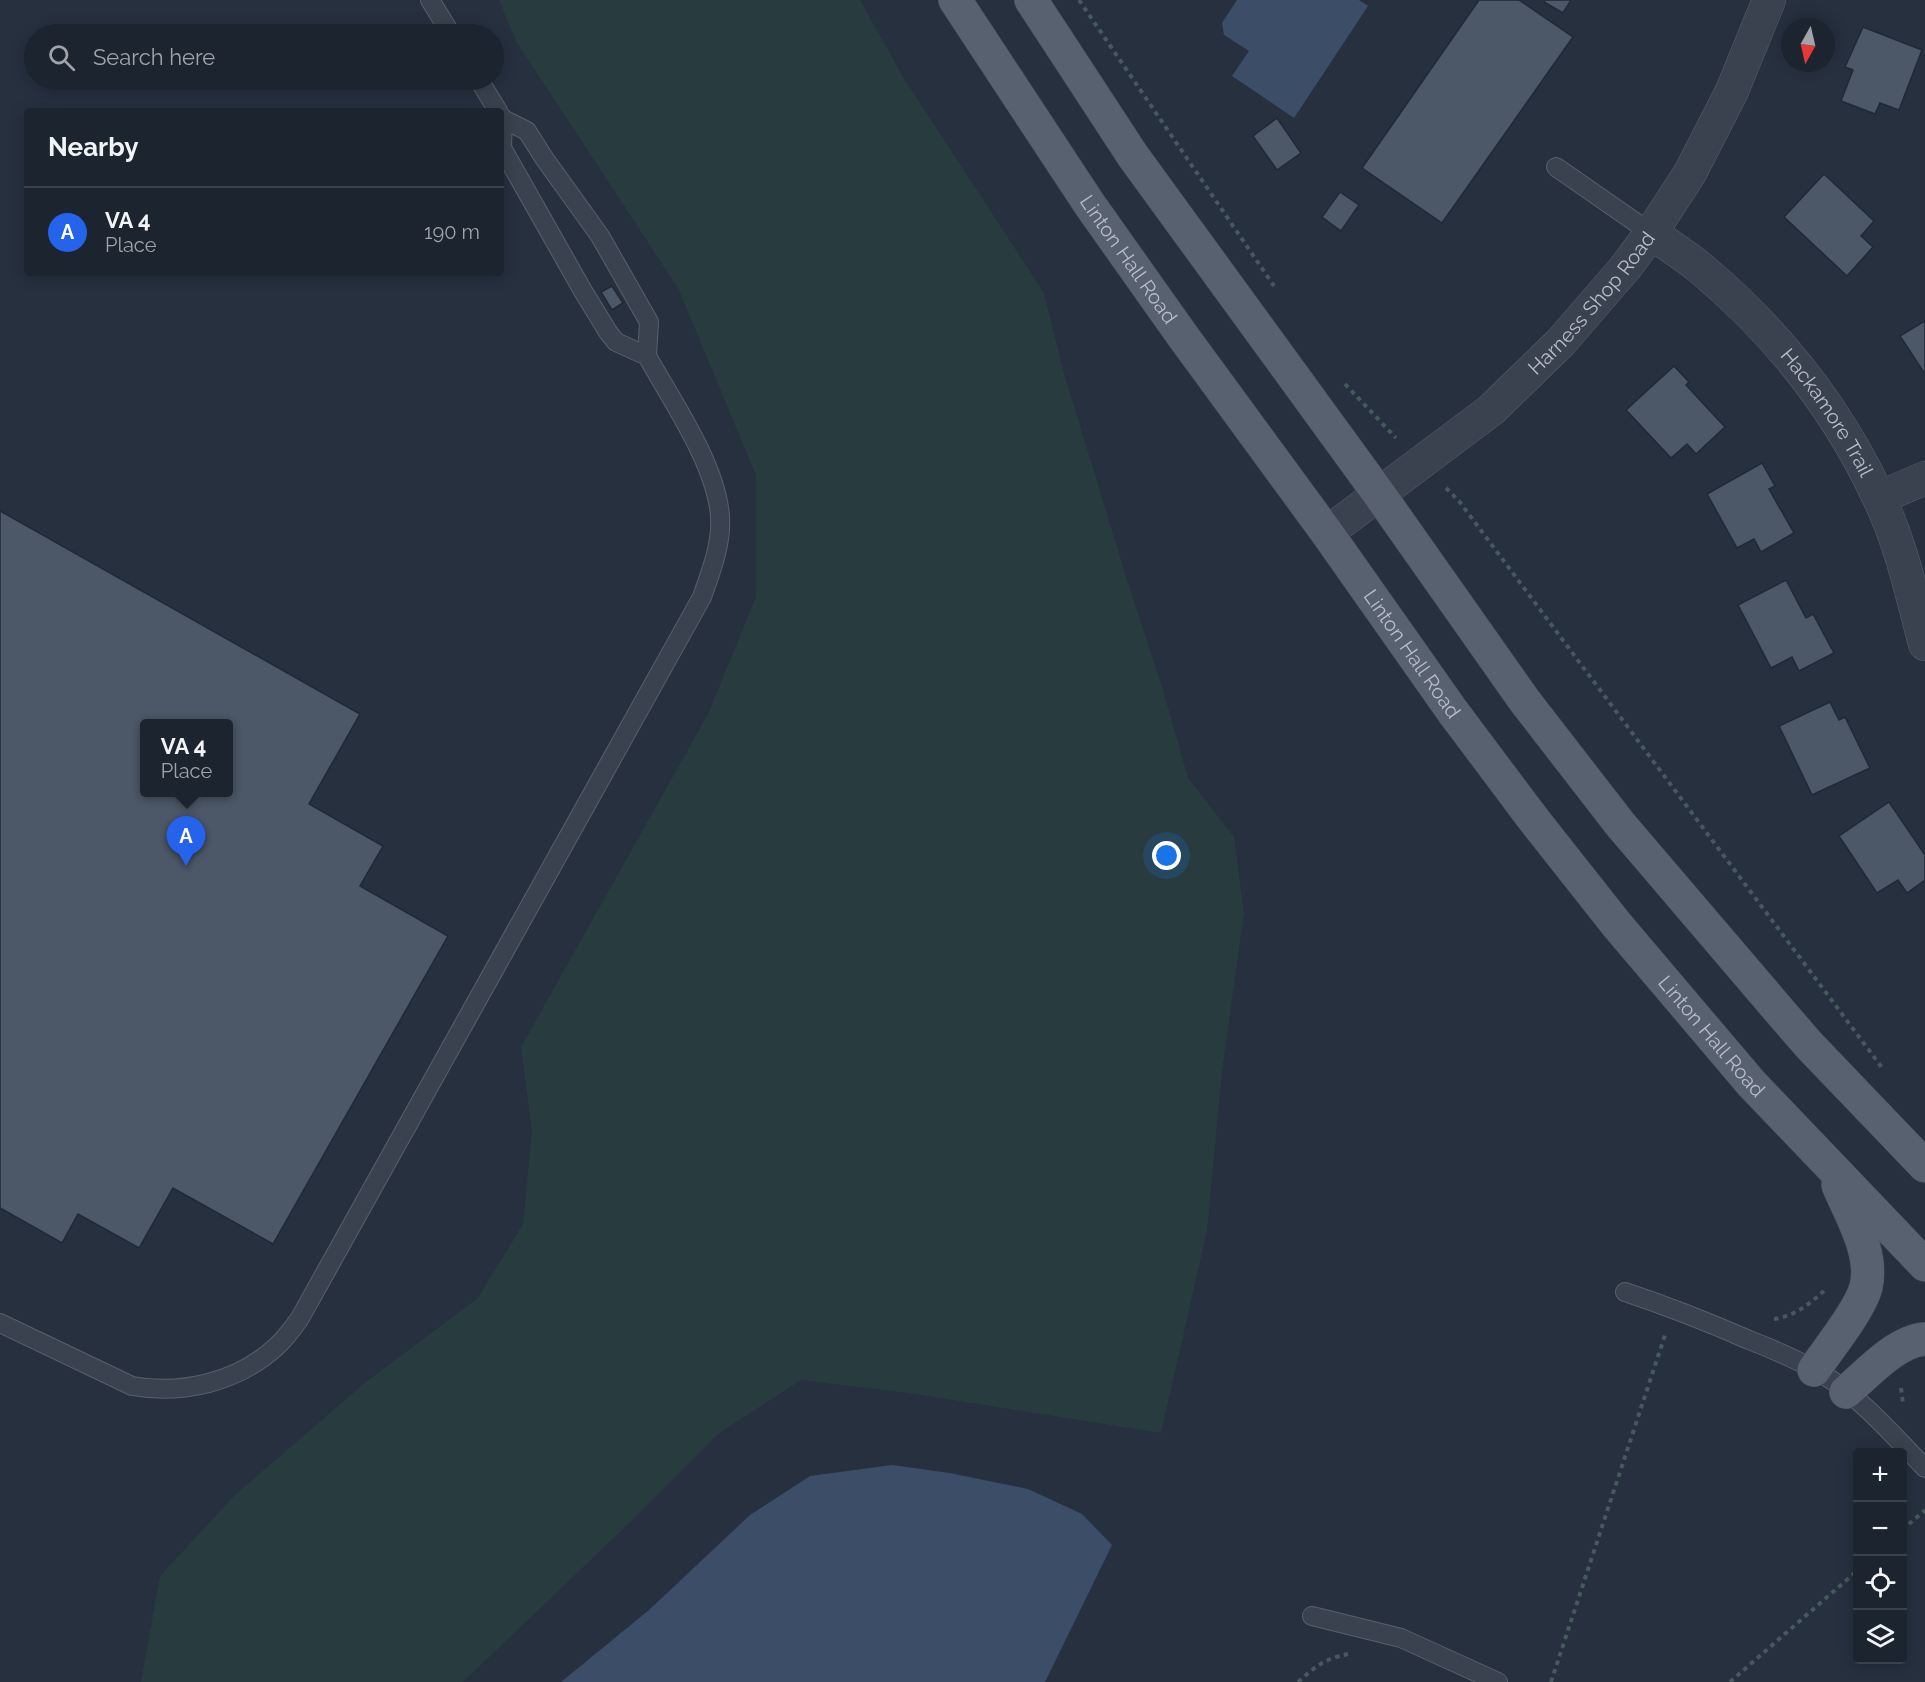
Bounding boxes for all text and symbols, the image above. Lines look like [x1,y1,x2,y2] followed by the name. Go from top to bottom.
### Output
[1781,18,1835,72] north arrow
[24,24,504,90] search box
[45,41,78,74] icon: search
[93,44,215,70] text: Search here
[48,132,138,162] text: Nearby
[1075,191,1182,328] street label: Linton Hall Road
[105,207,151,233] text: VA 4
[61,220,74,244] text: A
[424,220,480,244] text: 190 m
[1523,227,1660,379] street label: Harness Shop Road
[105,233,156,257] text: Place
[1776,344,1879,481] street label: Hackamore Trail
[1359,585,1466,723] street label: Linton Hall Road
[140,719,233,797] popup
[161,733,206,759] text: VA 4
[161,759,212,783] text: Place
[166,816,206,866] pin: A
[1152,841,1181,870] your location
[1653,971,1770,1102] street label: Linton Hall Road
[1853,1448,1907,1664] map controls
[1853,1448,1907,1502] button: +
[1853,1502,1907,1556] button: −
[1853,1556,1907,1610] button: locate
[1853,1610,1907,1664] button: layers

